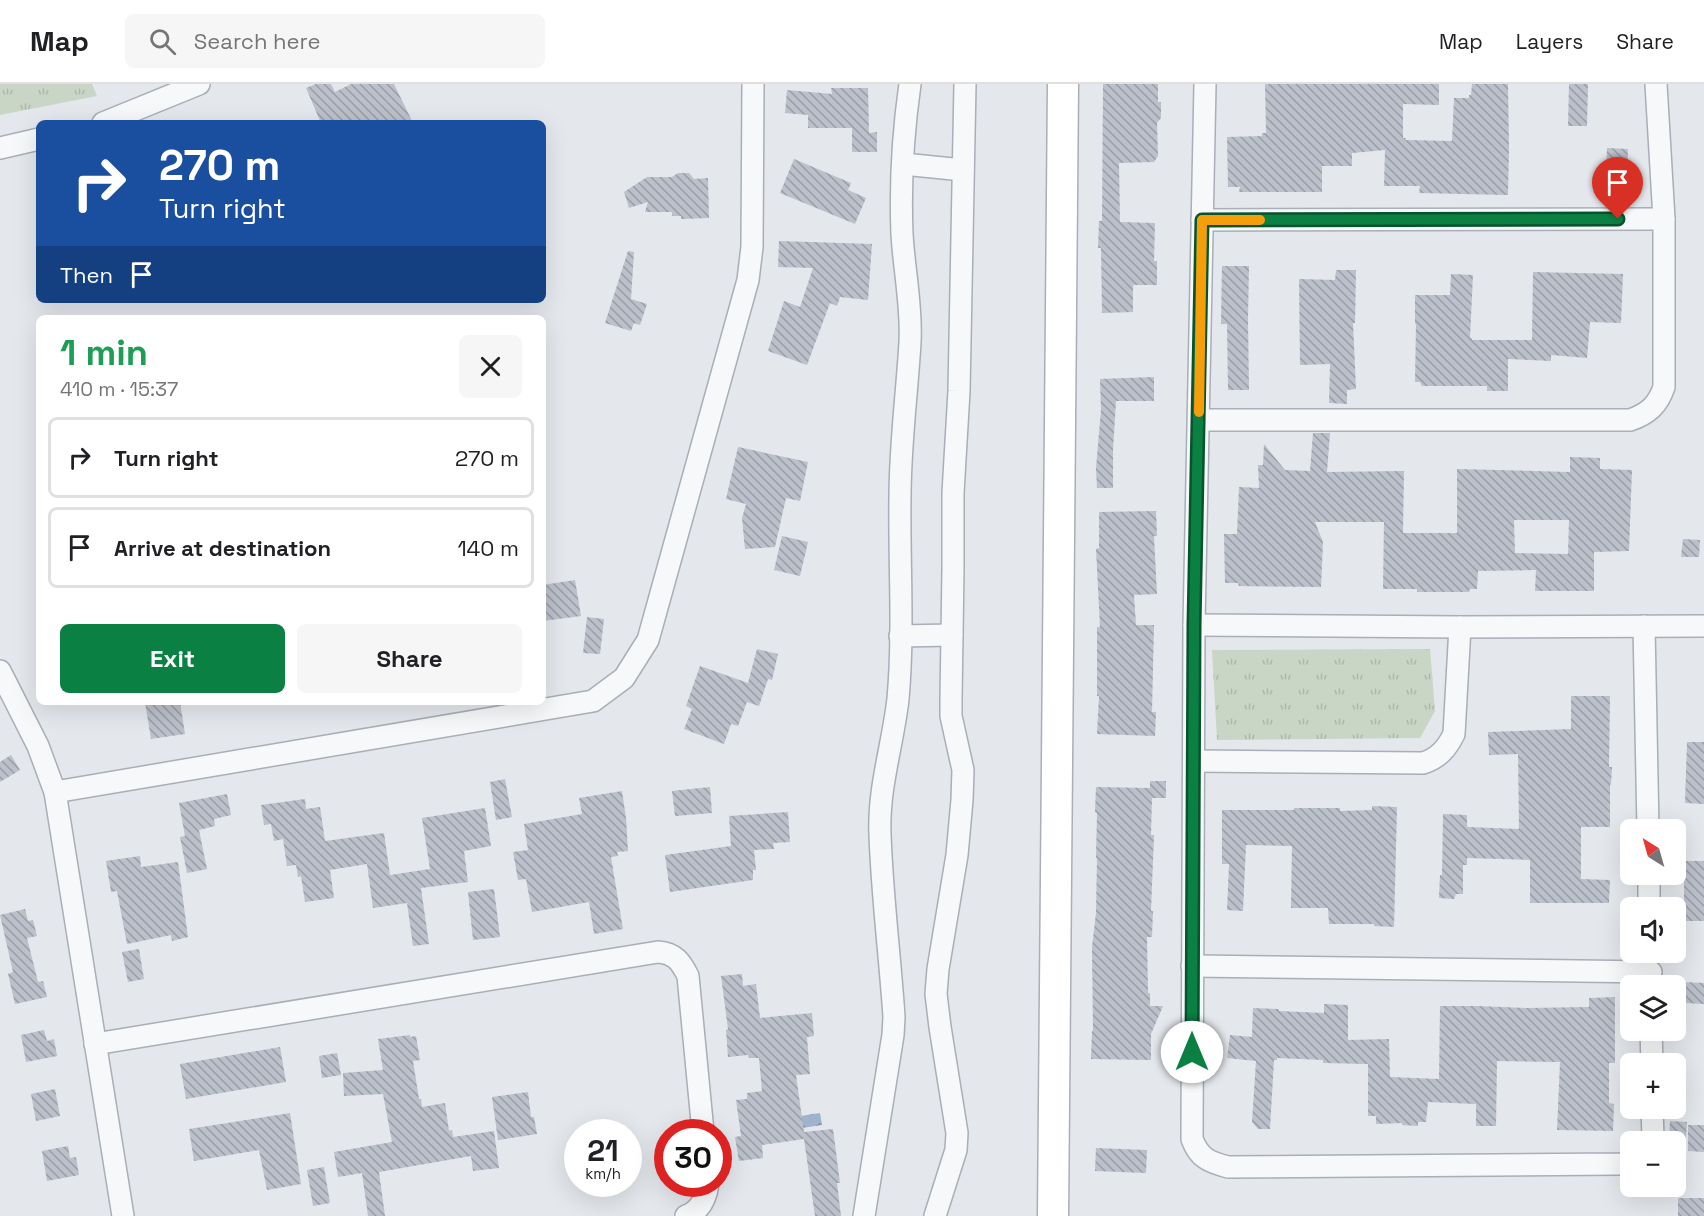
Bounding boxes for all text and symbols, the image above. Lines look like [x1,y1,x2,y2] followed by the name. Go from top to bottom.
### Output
[125,14,545,68] search box
[30,23,89,59] text: Map
[146,25,179,58] icon: search
[194,27,321,55] text: Search here
[1439,28,1483,55] text: Map
[1516,28,1583,55] text: Layers
[1616,28,1674,55] text: Share
[159,139,280,192] text: 270 m
[60,144,138,222] icon: right
[1592,157,1643,219] pin
[1601,166,1634,199] icon: arrive
[159,191,286,226] text: Turn right
[125,258,158,291] icon: arrive
[60,261,113,289] text: Then
[60,330,148,376] text: 1 min
[459,335,522,398] button: close
[60,376,178,402] text: 410 m · 15:37
[63,441,96,474] icon: right
[114,444,219,472] text: Turn right
[455,444,519,472] text: 270 m
[63,531,96,564] icon: arrive
[114,534,331,562] text: Arrive at destination
[457,534,519,562] text: 140 m
[60,624,285,693] button: Exit
[297,624,522,693] button: Share
[1620,819,1686,885] north arrow
[1620,819,1686,1197] map controls
[1620,897,1686,963] button: sound
[1620,975,1686,1041] button: layers
[1160,1020,1224,1084] position arrow
[1620,1053,1686,1119] button: +
[654,1119,732,1197] speed limit sign: 30
[587,1131,619,1170] text: 21
[1620,1131,1686,1197] button: −
[585,1164,621,1183] text: km/h

